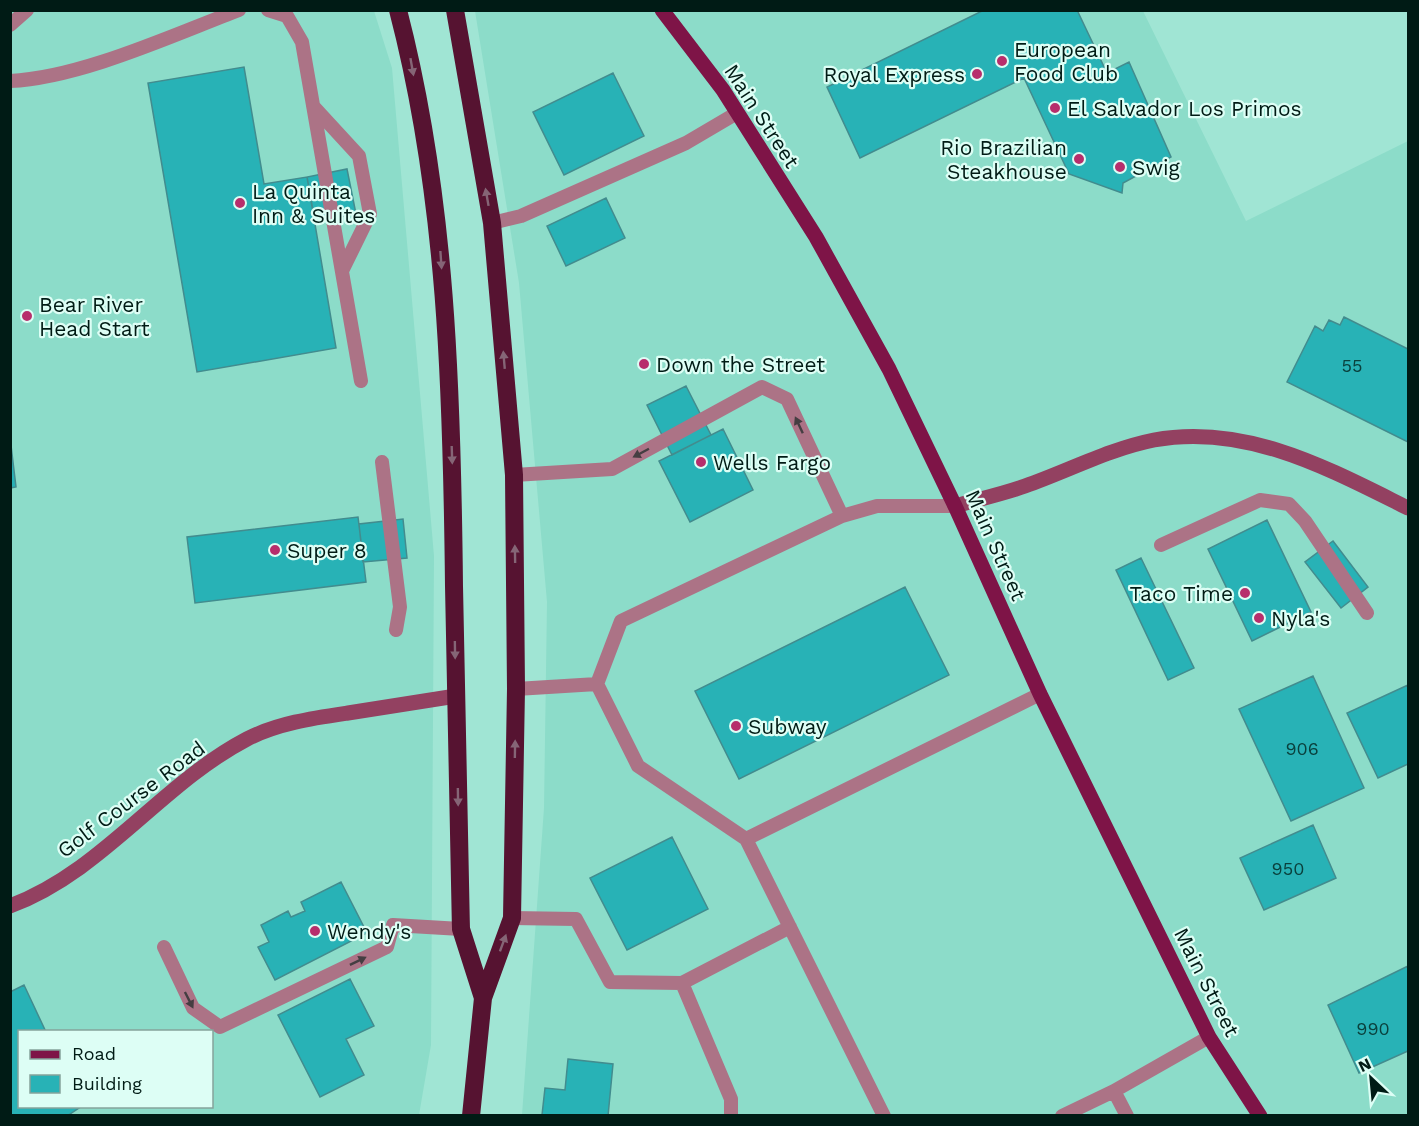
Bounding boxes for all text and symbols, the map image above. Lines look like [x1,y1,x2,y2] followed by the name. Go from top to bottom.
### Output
[1014,37,1118,86] place label: European Food Club
[995,54,1009,68] marker: European Food Club
[408,58,417,77] one-way arrow
[719,59,805,173] street label: Main Street
[824,62,965,87] place label: Royal Express
[970,67,984,81] marker: Royal Express
[1067,96,1302,121] place label: El Salvador Los Primos
[1048,101,1062,115] marker: El Salvador Los Primos
[940,135,1067,184] place label: Rio Brazilian Steakhouse
[1072,152,1086,166] marker: Rio Brazilian Steakhouse
[1132,155,1181,180] place label: Swig
[1113,160,1127,174] marker: Swig
[252,179,375,228] place label: La Quinta Inn & Suites
[483,188,492,207] one-way arrow
[233,196,247,210] marker: La Quinta Inn & Suites
[436,251,445,270] one-way arrow
[39,292,150,341] place label: Bear River Head Start
[20,309,34,323] marker: Bear River Head Start
[499,350,509,369] one-way arrow
[656,352,825,377] place label: Down the Street
[1342,355,1362,376] house number: 55
[637,357,651,371] marker: Down the Street
[795,416,804,433] one-way arrow
[448,445,457,464] one-way arrow
[632,448,649,458] one-way arrow
[713,450,831,475] place label: Wells Fargo
[694,455,708,469] marker: Wells Fargo
[960,486,1032,604] street label: Main Street
[287,538,367,563] place label: Super 8
[268,543,282,557] marker: Super 8
[510,545,520,564] one-way arrow
[1130,581,1233,606] place label: Taco Time
[1238,586,1252,600] marker: Taco Time
[1271,606,1330,631] place label: Nyla's
[1252,611,1266,625] marker: Nyla's
[450,640,460,659] one-way arrow
[748,714,827,739] place label: Subway
[729,719,743,733] marker: Subway
[52,735,210,863] street label: Golf Course Road
[1285,738,1319,759] house number: 906
[510,740,520,759] one-way arrow
[453,787,463,806] one-way arrow
[1272,858,1304,879] house number: 950
[327,919,411,944] place label: Wendy's
[1169,923,1245,1041] street label: Main Street
[308,924,322,938] marker: Wendy's
[499,934,509,952] one-way arrow
[349,956,366,966] one-way arrow
[184,991,194,1009] one-way arrow
[1356,1018,1390,1039] house number: 990
[18,1030,213,1108] legend
[72,1043,116,1064] text: Road
[1341,1048,1401,1108] north arrow
[1355,1054,1374,1076] text: N
[72,1073,142,1094] text: Building

